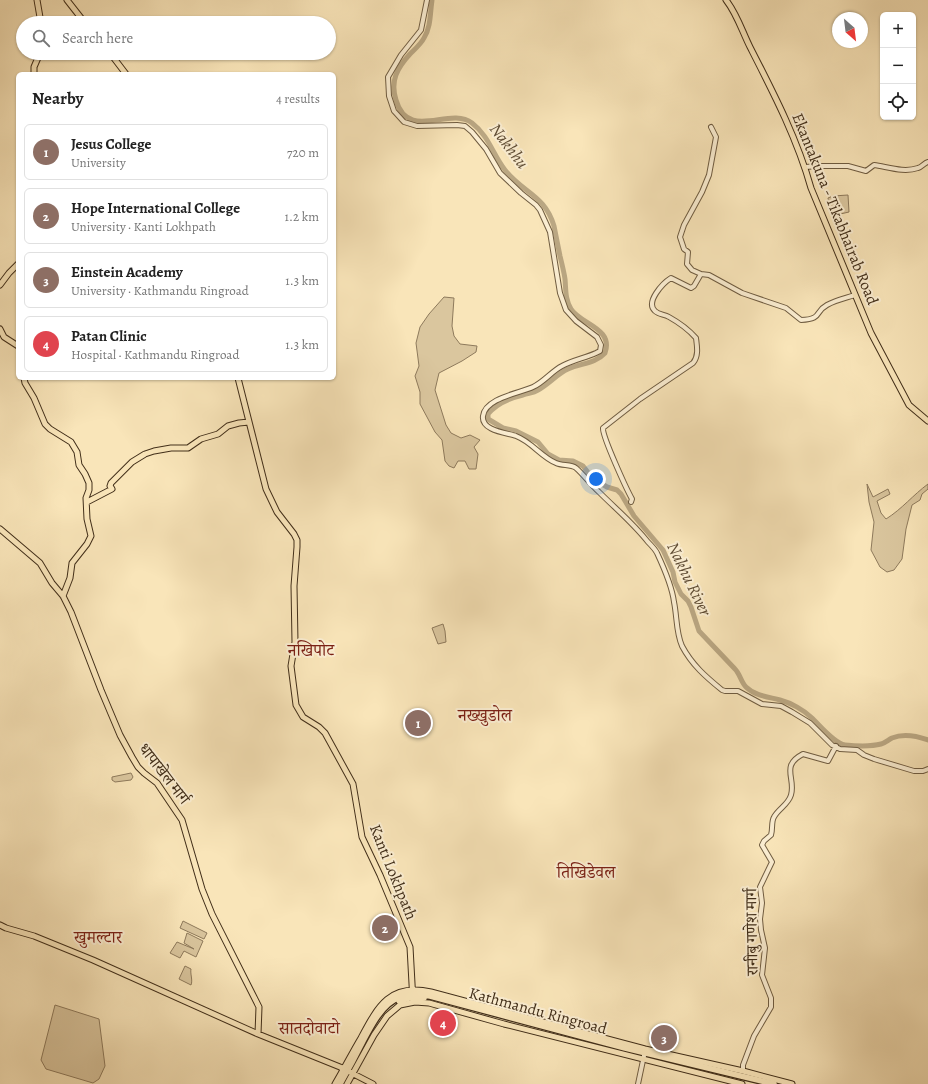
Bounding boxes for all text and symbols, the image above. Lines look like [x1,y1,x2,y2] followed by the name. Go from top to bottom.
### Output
[832,12,868,48] north arrow
[880,12,916,120] map controls
[880,12,916,48] button: +
[16,16,336,60] search box
[30,27,52,49] icon: search
[62,28,133,48] text: Search here
[880,48,916,84] button: −
[880,84,916,120] button: locate
[32,87,83,110] text: Nearby
[276,90,320,107] text: 4 results
[786,110,884,309] street label: Ekantakuna - Tikabhairab Road
[484,118,534,174] water label: Nakhhu
[71,134,151,154] text: Jesus College
[44,144,48,161] text: 1
[287,144,319,161] text: 720 m
[71,154,126,171] text: University
[71,198,240,218] text: Hope International College
[43,208,49,225] text: 2
[285,208,319,225] text: 1.2 km
[71,218,216,235] text: University · Kanti Lokhpath
[71,262,183,282] text: Einstein Academy
[43,272,49,289] text: 3
[285,272,319,289] text: 1.3 km
[71,282,249,299] text: University · Kathmandu Ringroad
[71,326,147,346] text: Patan Clinic
[43,336,49,353] text: 4
[285,336,319,353] text: 1.3 km
[71,346,239,363] text: Hospital · Kathmandu Ringroad
[586,469,606,489] your location
[661,538,717,621] water label: Nakhu River
[287,639,335,662] district label: नखिपोट
[457,704,513,727] district label: नख्खुडोल
[405,708,431,738] pin: 1
[133,739,196,810] street label: धापाखेल मार्ग
[364,821,422,924] street label: Kanti Lokhpath
[556,861,616,884] district label: तिखिडेवल
[740,887,764,977] street label: रानीबु गणेश मार्ग
[372,913,398,943] pin: 2
[73,926,124,949] district label: खुमल्टार
[467,982,610,1040] street label: Kathmandu Ringroad
[430,1008,456,1038] pin: 4
[277,1017,340,1040] district label: सातदोवाटो
[651,1023,677,1053] pin: 3

